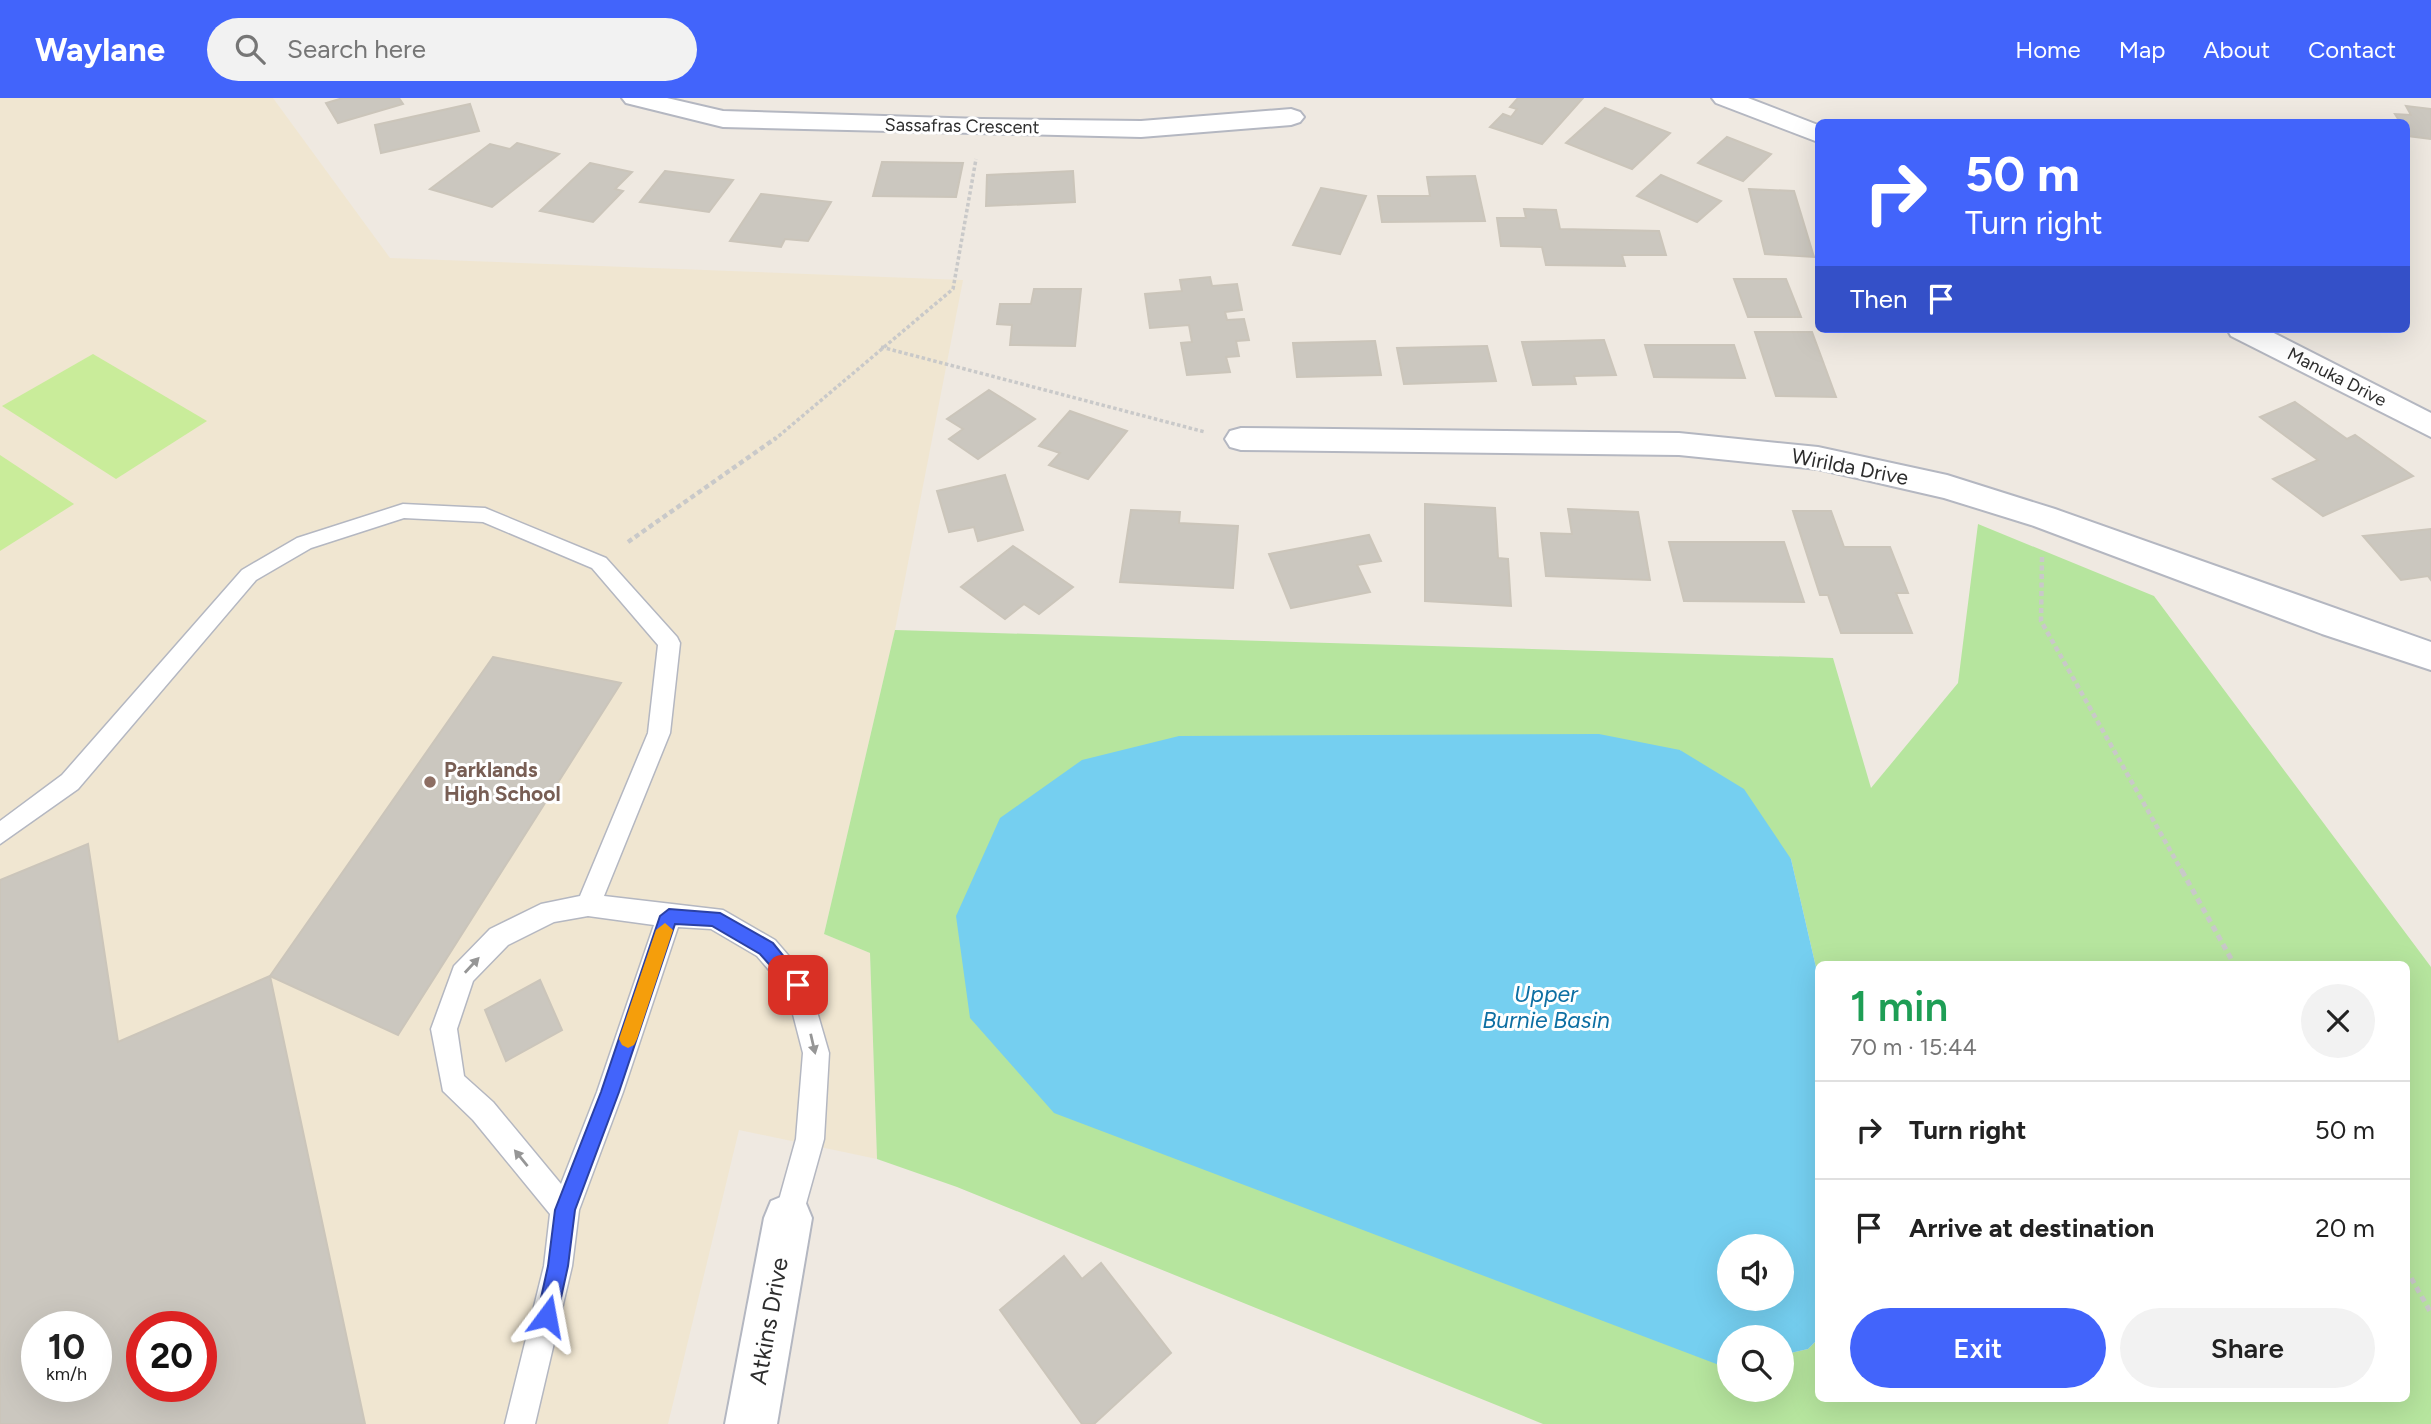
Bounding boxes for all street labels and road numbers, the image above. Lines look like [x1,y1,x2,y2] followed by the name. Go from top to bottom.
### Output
[885,114,1040,138] street label: Sassafras Crescent
[2284,343,2390,411] street label: Manuka Drive
[1790,443,1911,490] street label: Wirilda Drive
[743,1255,794,1387] street label: Atkins Drive

